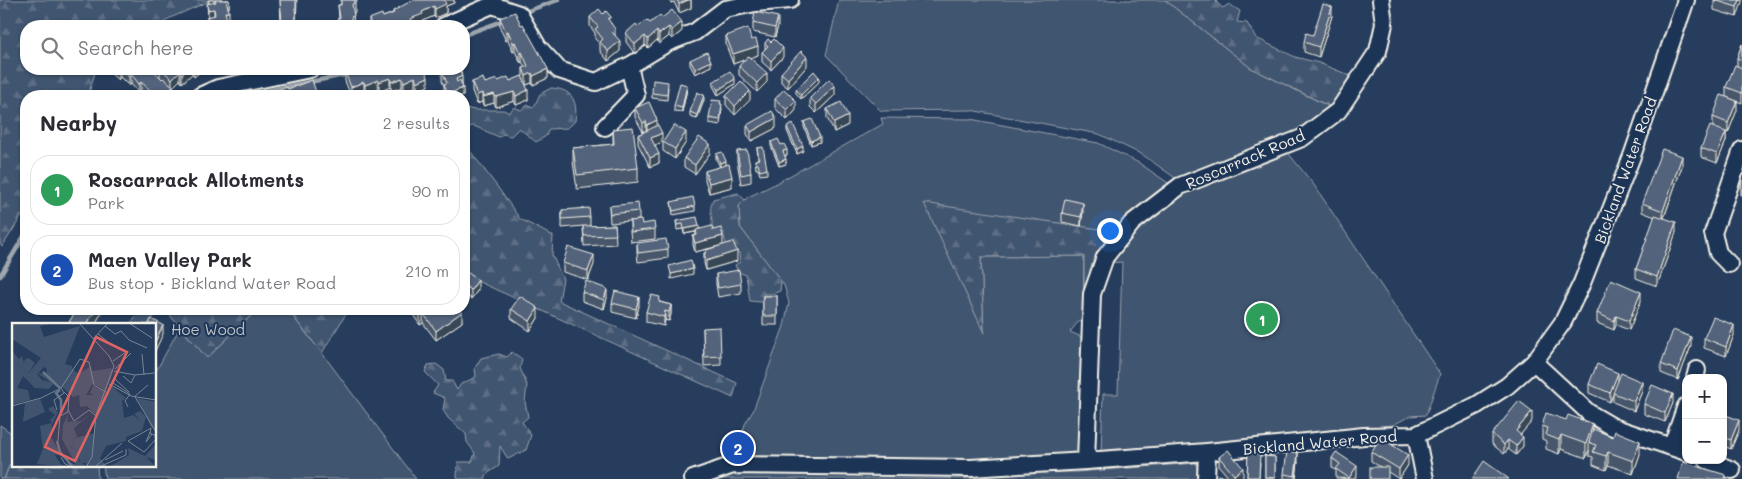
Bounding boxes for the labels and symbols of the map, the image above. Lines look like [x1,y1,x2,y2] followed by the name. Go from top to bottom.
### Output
[1589,94,1661,246] street label: Bickland Water Road
[1182,125,1308,193] street label: Roscarrack Road
[1097,218,1123,244] your location
[1246,300,1278,338] pin: 1
[171,319,245,339] park label: Hoe Wood
[12,323,156,466] inset map
[1242,425,1398,459] street label: Bickland Water Road
[722,429,754,467] pin: 2

